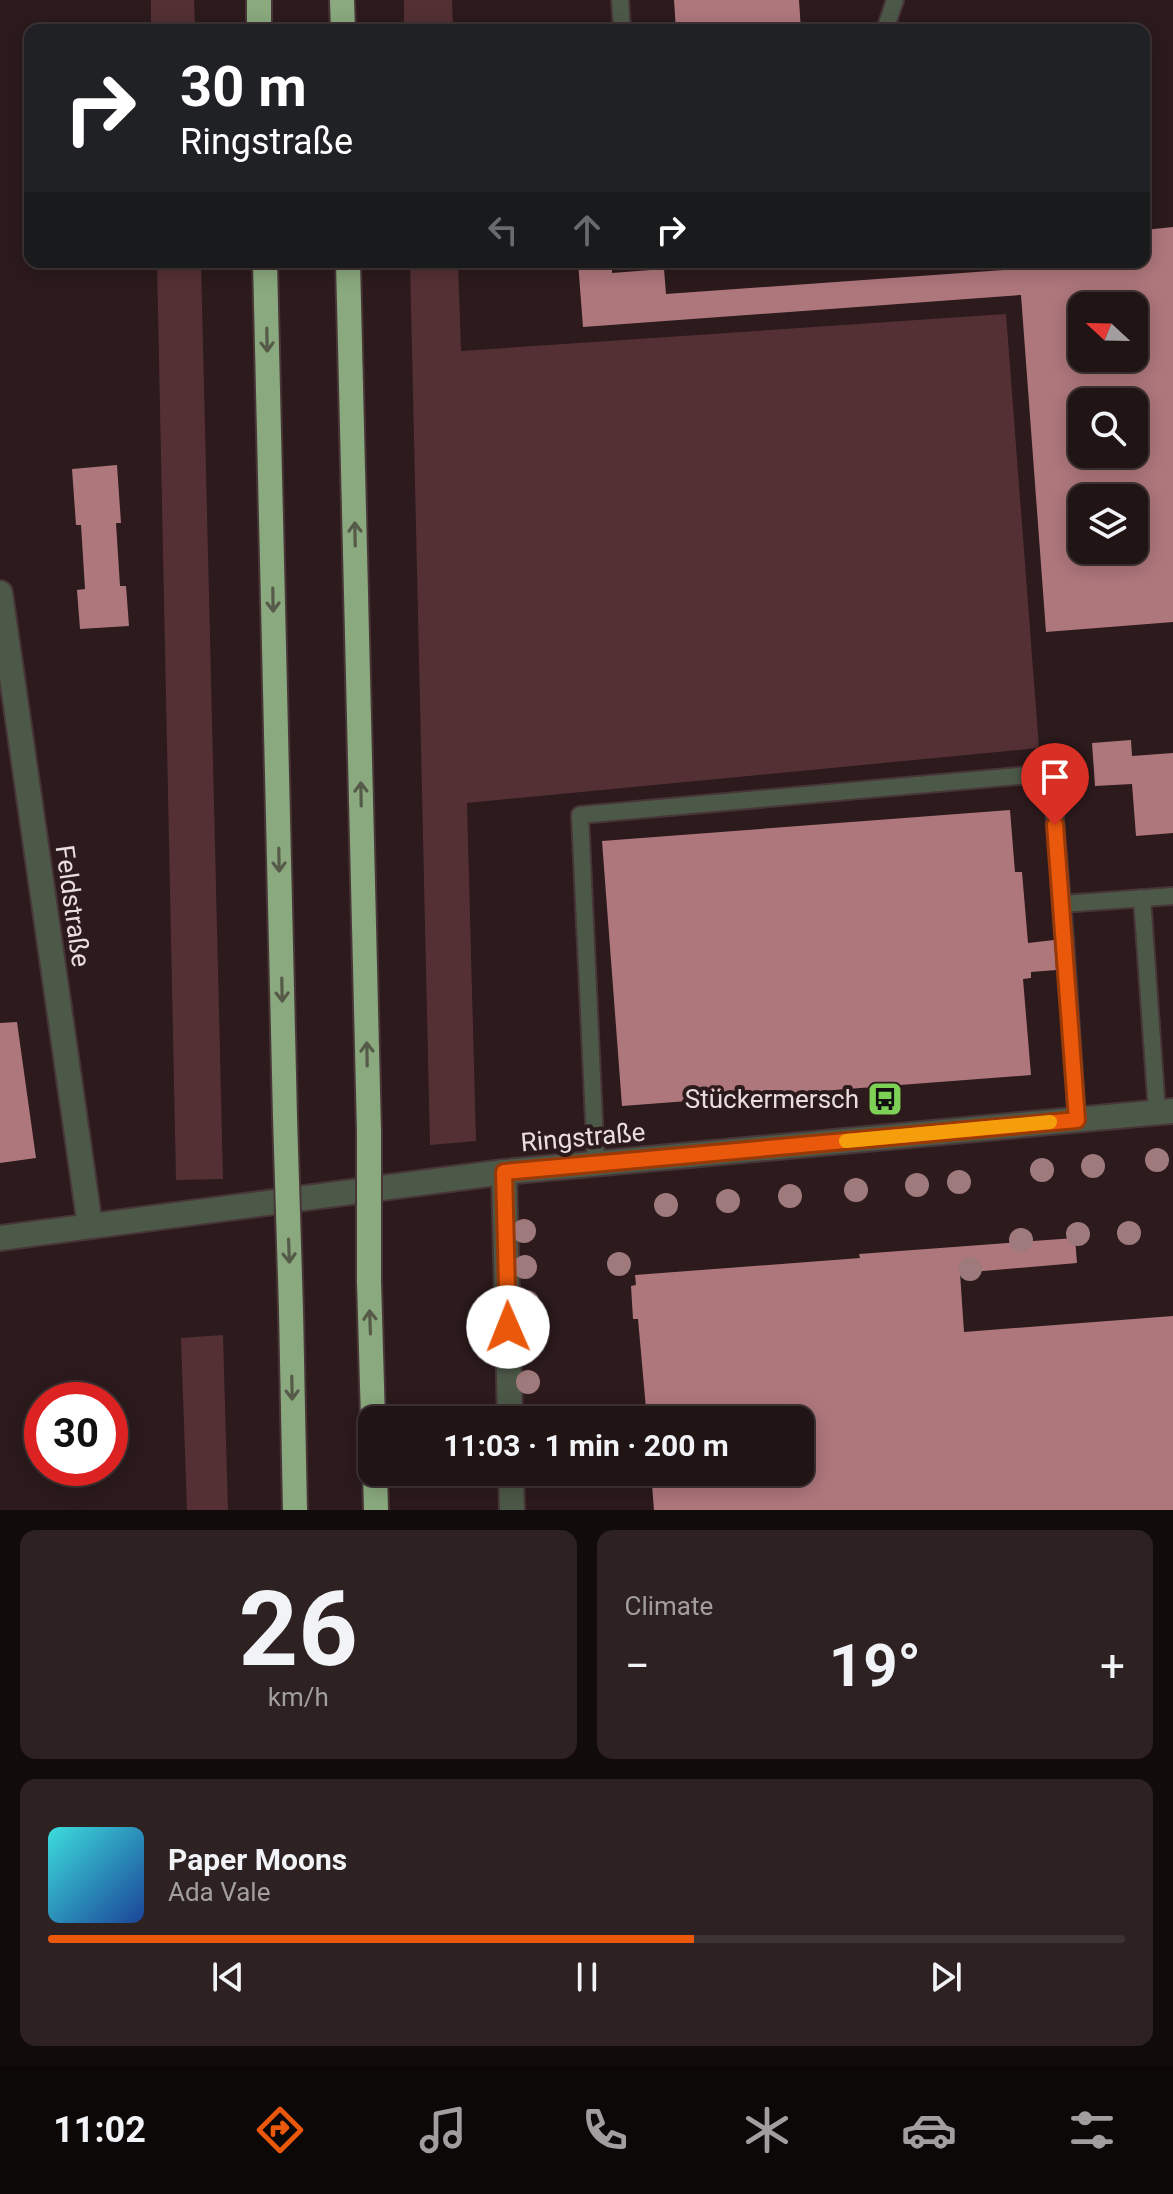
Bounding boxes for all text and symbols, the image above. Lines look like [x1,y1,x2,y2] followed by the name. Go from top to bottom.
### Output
[180,54,307,120] text: 30 m
[48,56,152,160] icon: right
[180,121,353,163] text: Ringstraße
[481,208,525,252] icon: left
[565,208,609,252] icon: ahead
[649,208,693,252] icon: right
[1068,292,1148,372] north arrow
[1068,292,1148,564] map controls
[259,326,274,353] one-way arrow
[1068,388,1148,468] button: search
[1068,484,1148,564] button: layers
[347,521,362,548] one-way arrow
[265,586,280,613] one-way arrow
[1021,743,1089,825] pin
[1033,755,1077,799] icon: arrive
[353,781,368,808] one-way arrow
[50,843,96,969] street label: Feldstraße
[271,846,286,873] one-way arrow
[274,976,290,1003] one-way arrow
[359,1041,374,1068] one-way arrow
[866,1080,904,1118] bus stop icon: Stückermersch
[685,1084,859,1114] place label: Stückermersch
[519,1117,647,1157] street label: Ringstraße
[281,1237,297,1264] one-way arrow
[466,1285,550,1369] position arrow
[363,1309,378,1336] one-way arrow
[284,1374,300,1401] one-way arrow
[24,1382,128,1486] speed limit sign: 30
[443,1428,729,1463] text: 11:03 · 1 min · 200 m
[239,1569,358,1690] text: 26
[625,1591,713,1621] text: Climate
[829,1630,921,1701] text: 19°
[625,1640,650,1692] text: −
[1100,1640,1125,1692] text: +
[268,1682,329,1712] text: km/h
[168,1842,347,1877] text: Paper Moons
[168,1877,270,1907] text: Ada Vale
[206,1955,250,1999] icon: previous
[565,1955,609,1999] icon: pause
[924,1955,968,1999] icon: next
[252,2102,308,2158] icon: directions
[415,2102,471,2158] icon: music
[577,2102,633,2158] icon: phone
[739,2102,795,2158] icon: climate
[901,2102,957,2158] icon: car
[1064,2102,1120,2158] icon: filters
[53,2109,146,2151] text: 11:02

